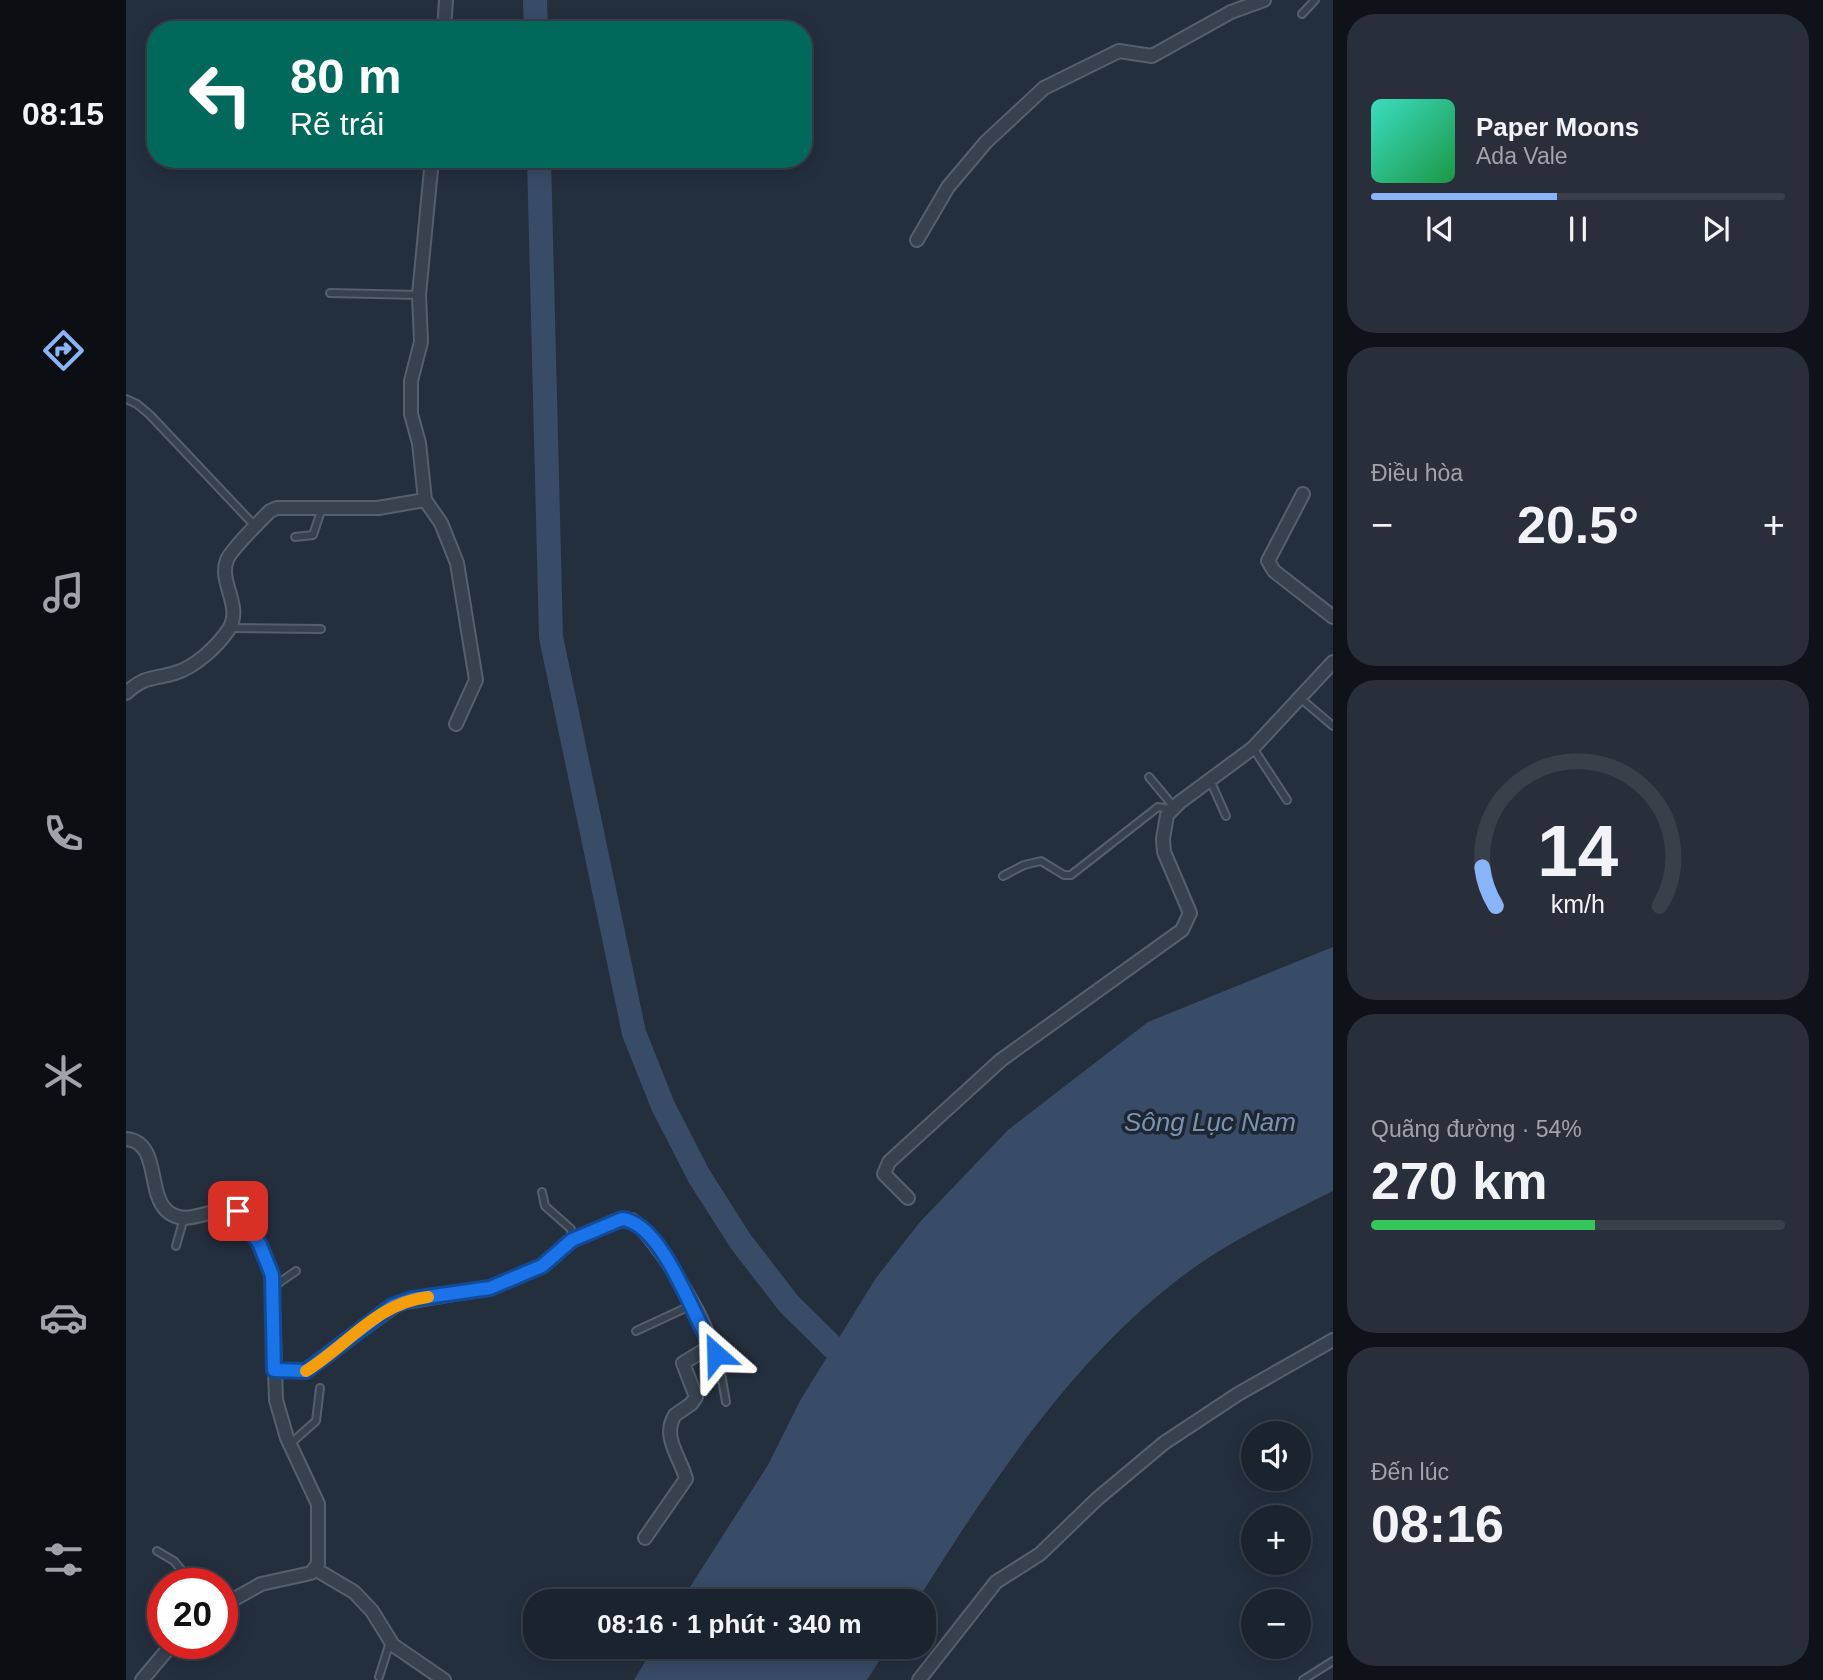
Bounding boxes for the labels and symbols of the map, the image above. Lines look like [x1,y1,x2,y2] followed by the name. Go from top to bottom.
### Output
[1124,1107,1296,1137] water label: Sông Lục Nam
[208,1181,268,1241] pin
[679,1317,753,1391] position arrow
[147,1568,238,1659] speed limit sign: 20

